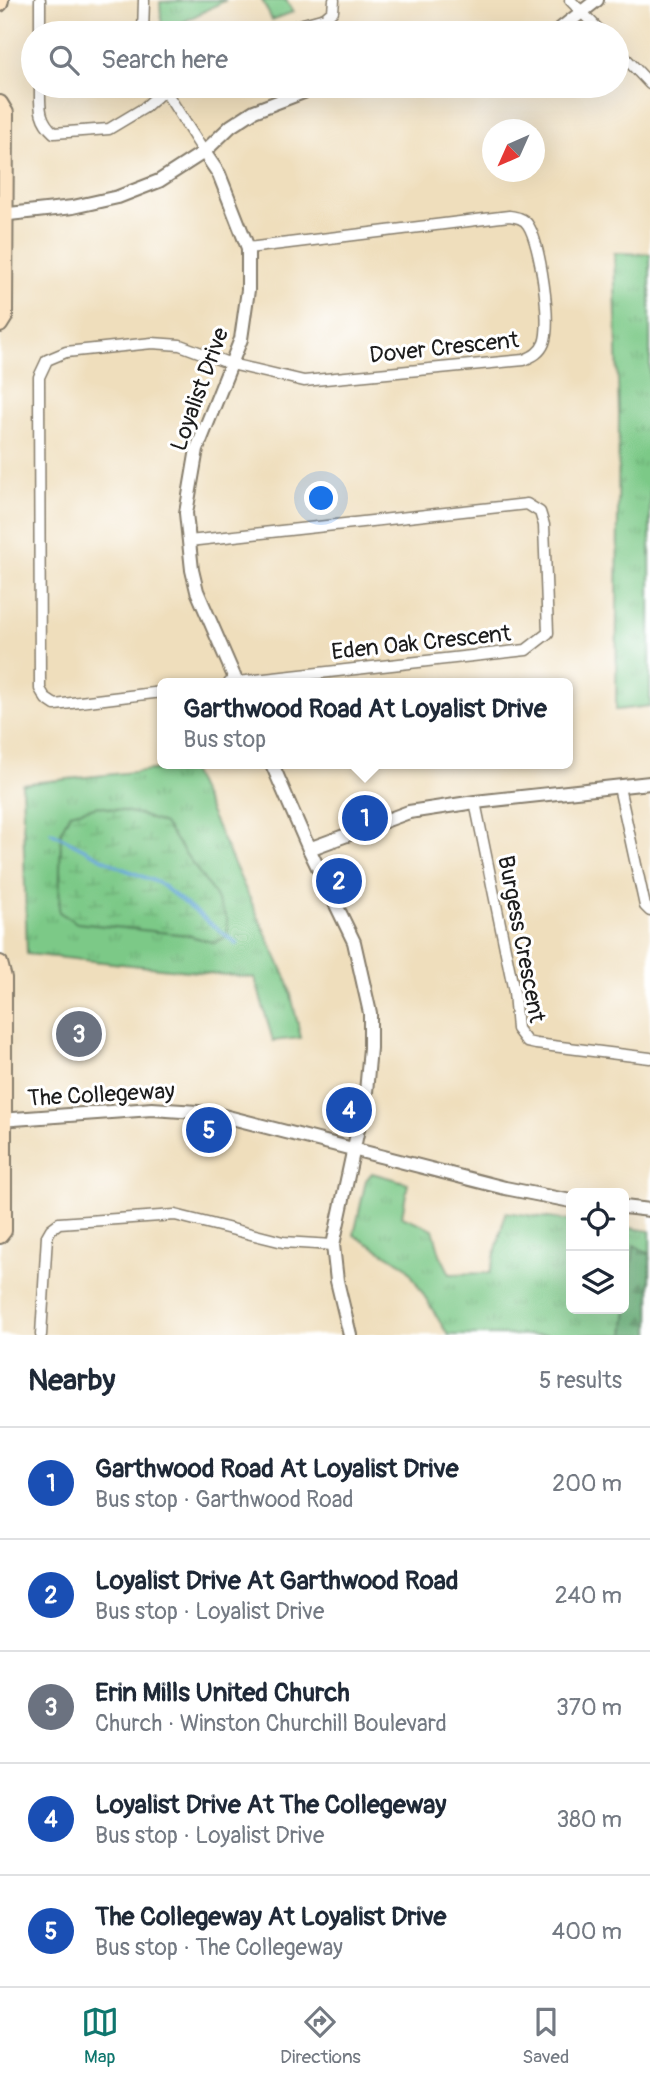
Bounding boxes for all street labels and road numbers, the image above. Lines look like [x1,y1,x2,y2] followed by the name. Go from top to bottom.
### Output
[164,323,235,455] street label: Loyalist Drive
[368,325,521,370] street label: Dover Crescent
[330,619,513,666] street label: Eden Oak Crescent
[491,853,552,1026] street label: Burgess Crescent
[27,1076,176,1113] street label: The Collegeway

